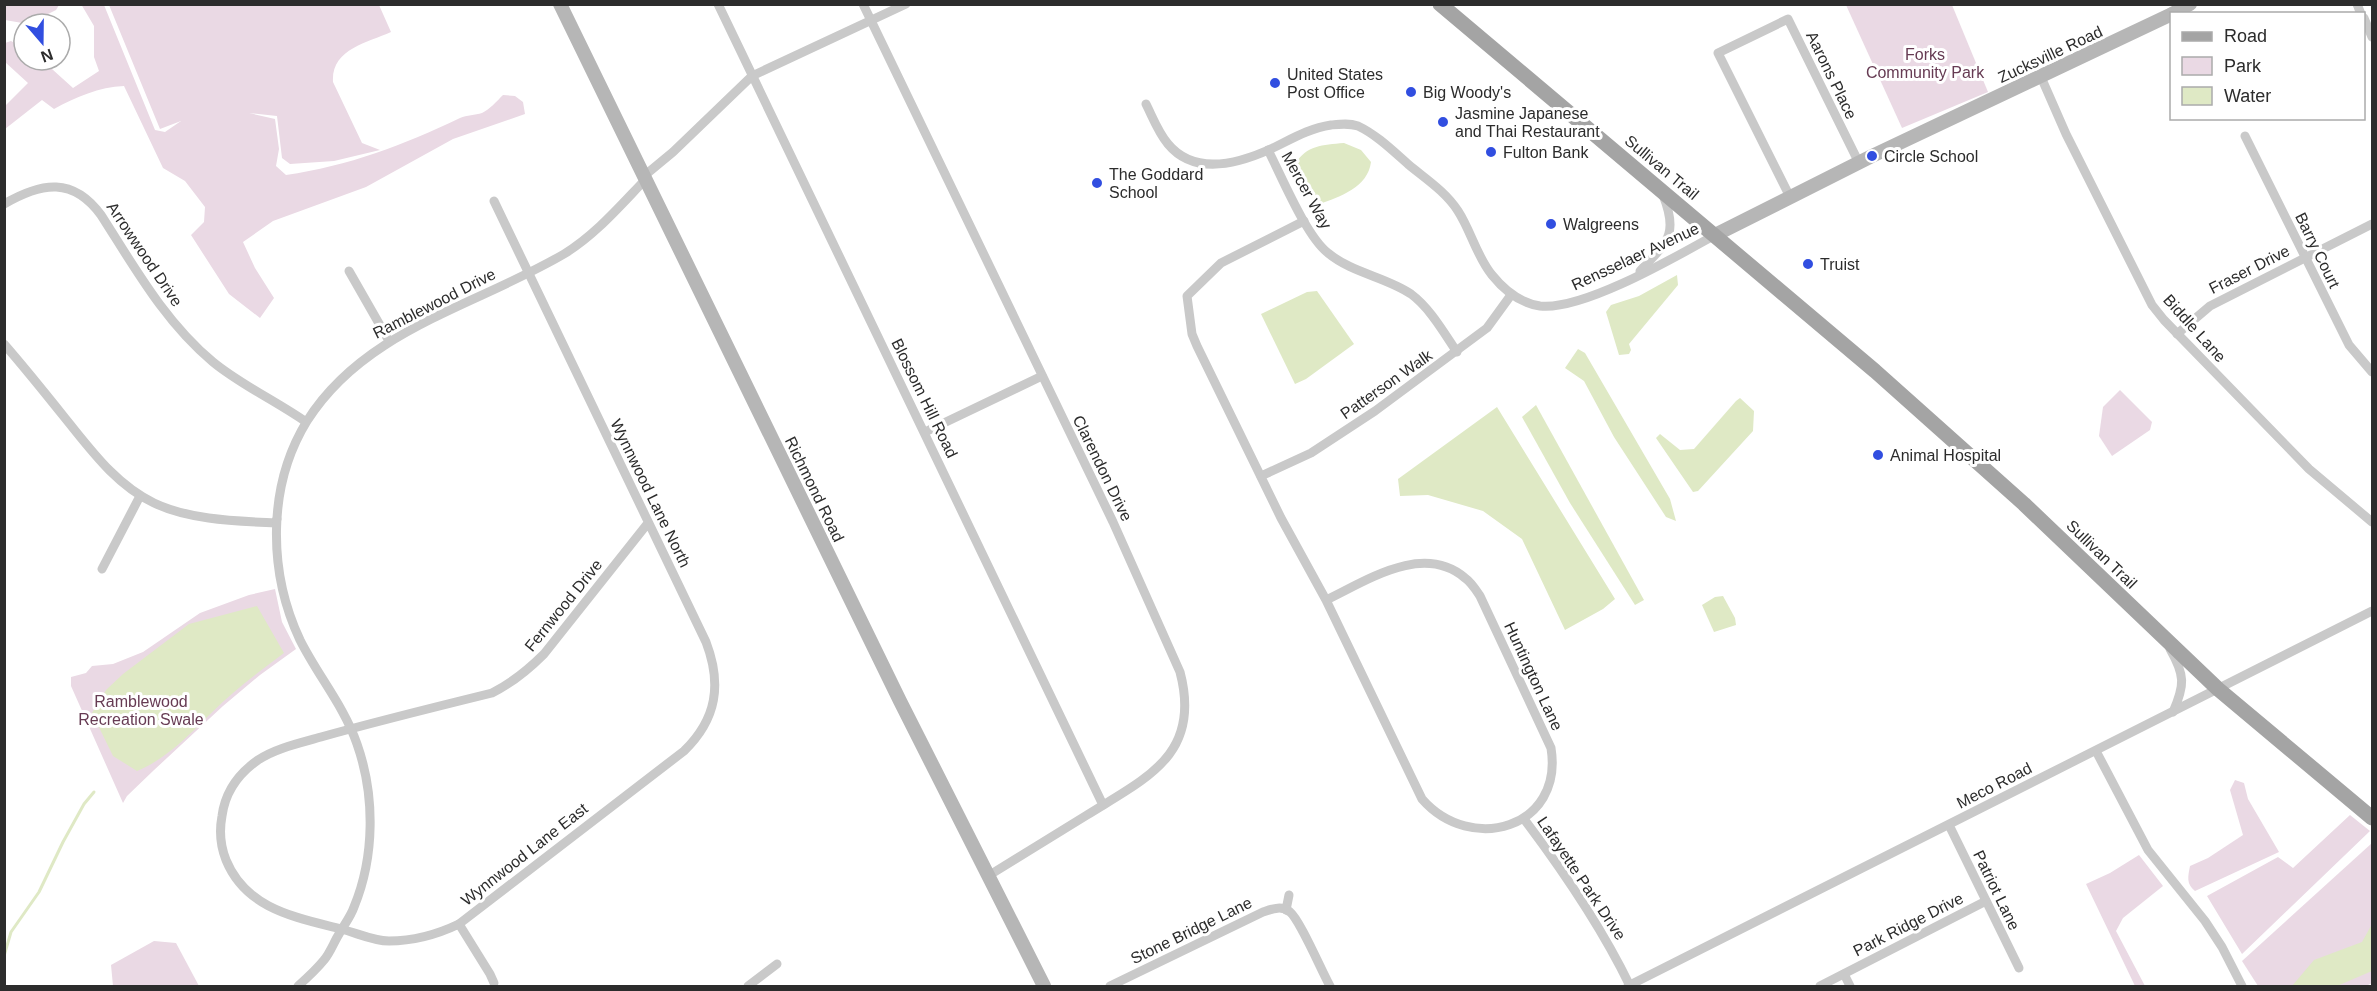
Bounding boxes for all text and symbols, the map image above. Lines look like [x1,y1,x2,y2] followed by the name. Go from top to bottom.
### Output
[12,12,72,72] north arrow
[2170,12,2365,120] legend
[1995,23,2105,86] street label: Zucksville Road
[2224,26,2267,46] text: Road
[1803,29,1860,122] street label: Aarons Place
[39,46,55,66] text: N
[1866,46,1985,81] park label: Forks Community Park
[2224,56,2262,76] text: Park
[1287,66,1383,101] place label: United States Post Office
[1268,76,1282,90] marker: United States Post Office
[1423,84,1511,101] place label: Big Woody's
[1404,85,1418,99] marker: Big Woody's
[2224,86,2271,106] text: Water
[1455,105,1600,140] place label: Jasmine Japanese and Thai Restaurant
[1436,115,1450,129] marker: Jasmine Japanese and Thai Restaurant
[1621,132,1702,203] street label: Sullivan Trail
[1503,144,1589,161] place label: Fulton Bank
[1484,145,1498,159] marker: Fulton Bank
[1884,148,1978,165] place label: Circle School
[1278,149,1335,232] street label: Mercer Way
[1865,149,1879,163] marker: Circle School
[1109,166,1203,201] place label: The Goddard School
[1090,176,1104,190] marker: The Goddard School
[103,199,186,310] street label: Arrowwood Drive
[2292,210,2343,291] street label: Barry Court
[1563,216,1639,233] place label: Walgreens
[1544,217,1558,231] marker: Walgreens
[1569,219,1702,293] street label: Rensselaer Avenue
[2206,242,2292,297] street label: Fraser Drive
[1820,256,1860,273] place label: Truist
[1801,257,1815,271] marker: Truist
[370,265,498,342] street label: Ramblewood Drive
[2160,291,2229,366] street label: Biddle Lane
[888,336,961,461] street label: Blossom Hill Road
[1337,346,1436,422] street label: Patterson Walk
[1070,413,1136,524] street label: Clarendon Drive
[607,416,694,570] street label: Wynnwood Lane North
[782,434,847,545] street label: Richmond Road
[1890,447,2001,464] place label: Animal Hospital
[1871,448,1885,462] marker: Animal Hospital
[2063,517,2140,592] street label: Sullivan Trail
[521,556,606,655] street label: Fernwood Drive
[1501,619,1566,733] street label: Huntington Lane
[78,693,204,728] park label: Ramblewood Recreation Swale
[1954,759,2035,812] street label: Meco Road
[458,799,591,909] street label: Wynnwood Lane East
[1534,813,1629,943] street label: Lafayette Park Drive
[1970,848,2023,933] street label: Patriot Lane
[1850,889,1966,959] street label: Park Ridge Drive
[1128,894,1255,967] street label: Stone Bridge Lane

